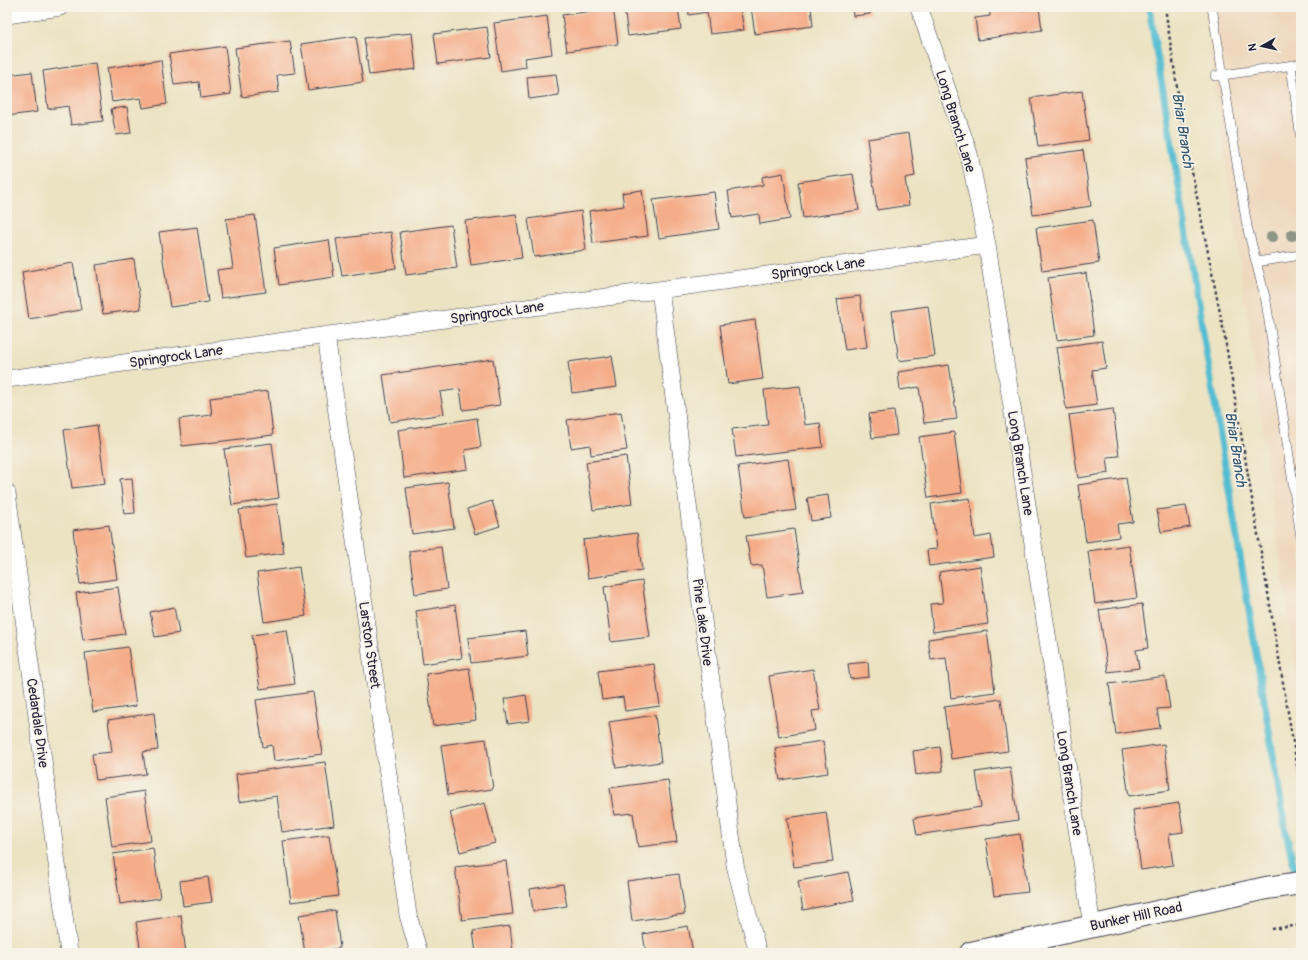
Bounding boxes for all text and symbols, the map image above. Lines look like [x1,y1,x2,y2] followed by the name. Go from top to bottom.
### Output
[1242,26,1282,66] north arrow
[1246,42,1260,52] text: N
[932,68,979,174] street label: Long Branch Lane
[1167,91,1198,170] water label: Briar Branch
[770,254,866,283] street label: Springrock Lane
[449,298,545,327] street label: Springrock Lane
[128,342,224,371] street label: Springrock Lane
[1004,410,1037,517] street label: Long Branch Lane
[1220,410,1251,489] water label: Briar Branch
[689,577,716,667] street label: Pine Lake Drive
[355,601,384,690] street label: Larston Street
[23,677,52,769] street label: Cedardale Drive
[1053,730,1086,837] street label: Long Branch Lane
[1089,898,1184,935] street label: Bunker Hill Road

